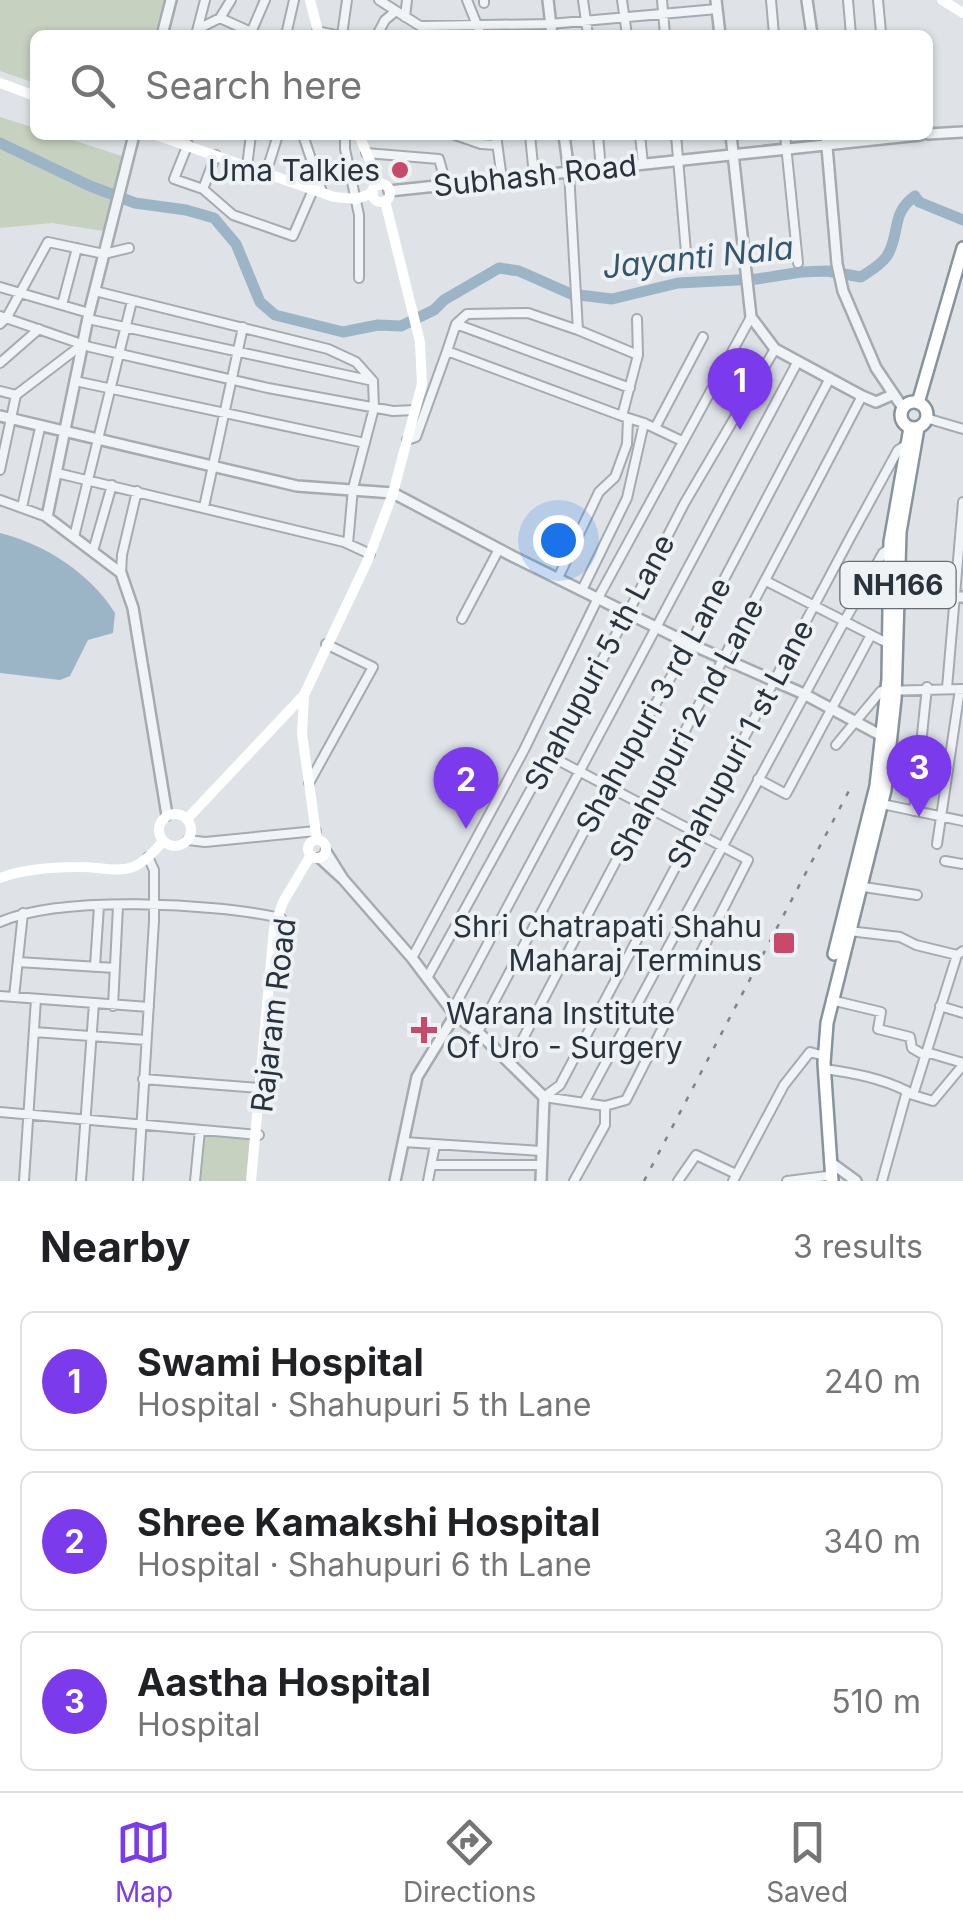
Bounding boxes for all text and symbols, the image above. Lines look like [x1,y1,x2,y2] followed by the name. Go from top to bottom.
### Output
[30,30,933,140] search box
[65,58,120,113] icon: search
[145,62,362,108] text: Search here
[432,146,638,204] street label: Subhash Road
[208,152,380,188] place label: Uma Talkies
[389,159,411,181] marker: Uma Talkies
[601,228,795,286] water label: Jayanti Nala
[708,348,772,430] pin: 1
[533,515,584,566] your location
[516,528,682,796] street label: Shahupuri 5 th Lane
[840,562,956,608] road number: NH166
[568,571,738,839] street label: Shahupuri 3 rd Lane
[601,592,771,868] street label: Shahupuri 2 nd Lane
[659,613,821,875] street label: Shahupuri 1 st Lane
[886,734,952,817] pin: 3
[434,746,498,829] pin: 2
[453,908,762,978] place label: Shri Chatrapati Shahu Maharaj Terminus
[243,916,303,1114] street label: Rajaram Road
[771,930,797,956] marker: Shri Chatrapati Shahu Maharaj Terminus
[446,995,683,1065] place label: Warana Institute Of Uro - Surgery
[411,1017,437,1043] marker: Warana Institute Of Uro - Surgery
[40,1221,191,1272] text: Nearby
[793,1227,923,1266] text: 3 results
[137,1339,424,1385] text: Swami Hospital
[68,1362,81,1401] text: 1
[824,1362,921,1401] text: 240 m
[137,1385,591,1424] text: Hospital · Shahupuri 5 th Lane
[137,1499,600,1545] text: Shree Kamakshi Hospital
[64,1522,85,1561] text: 2
[823,1522,921,1561] text: 340 m
[137,1545,592,1584] text: Hospital · Shahupuri 6 th Lane
[137,1659,431,1705] text: Aastha Hospital
[64,1682,85,1721] text: 3
[831,1682,921,1721] text: 510 m
[137,1705,261,1744] text: Hospital
[115,1815,173,1909] tab: Map
[403,1815,536,1909] tab: Directions
[766,1815,848,1909] tab: Saved

